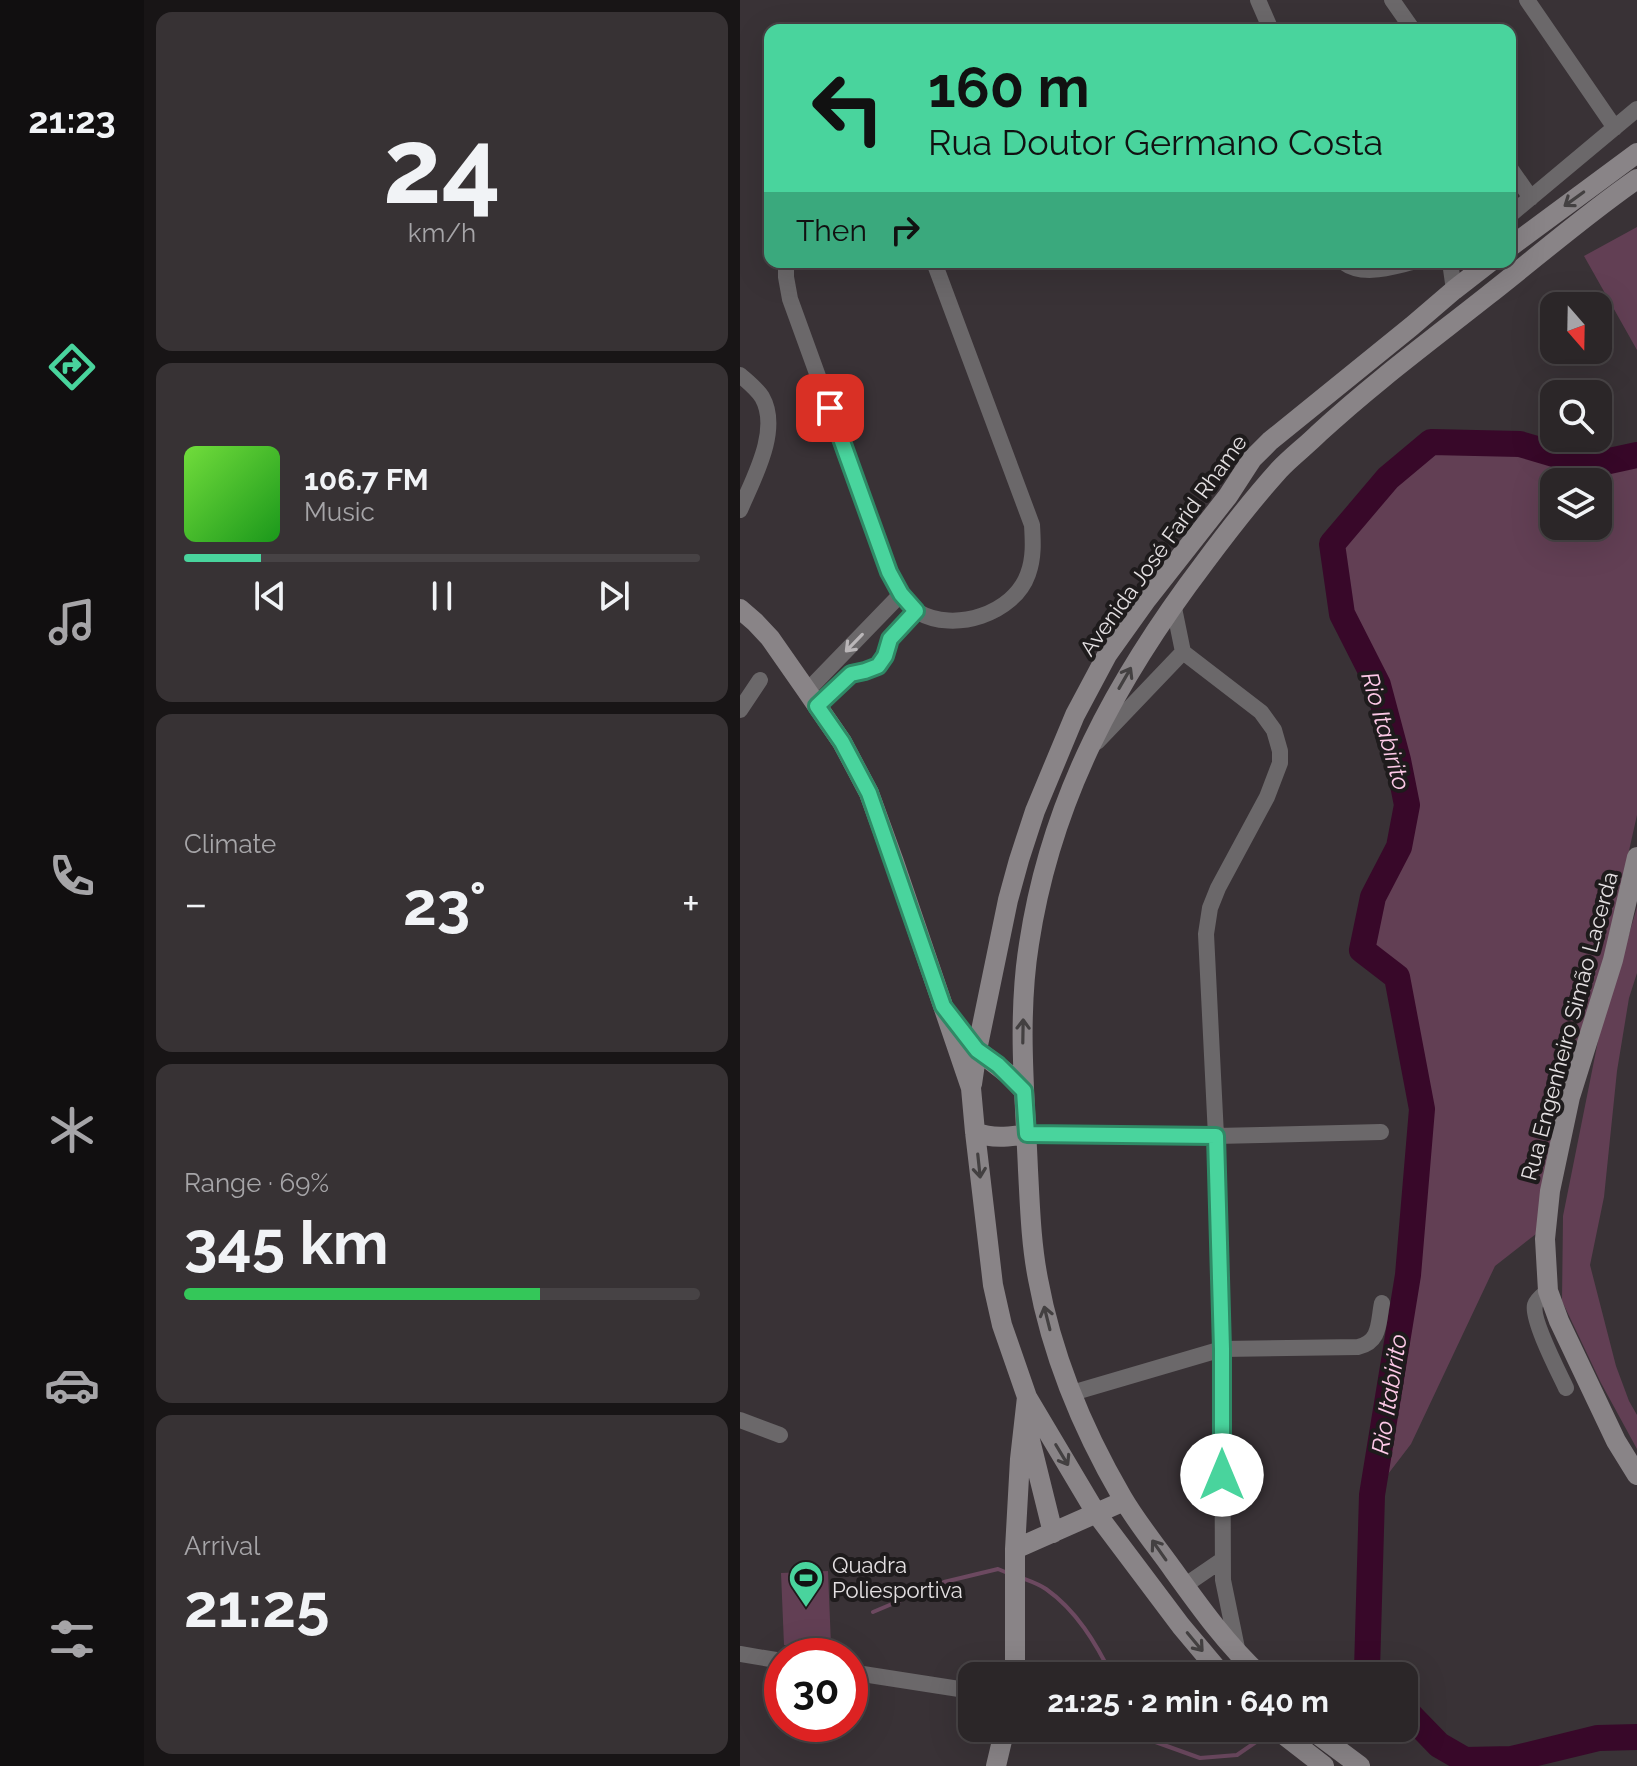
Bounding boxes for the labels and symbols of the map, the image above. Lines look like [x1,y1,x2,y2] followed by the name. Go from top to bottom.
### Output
[1564,190,1585,207] one-way arrow
[1540,292,1612,364] north arrow
[796,374,864,442] pin
[1074,429,1252,661] street label: Avenida José Farid Rhame
[845,633,864,652] one-way arrow
[1117,667,1133,690] one-way arrow
[1355,669,1417,793] water label: Rio Itabirito
[1515,869,1623,1183] street label: Rua Engenheiro Simão Lacerda
[1016,1018,1031,1045] one-way arrow
[971,1152,986,1179] one-way arrow
[1039,1305,1054,1331] one-way arrow
[1365,1332,1413,1456] water label: Rio Itabirito
[1180,1433,1264,1517] position arrow
[1054,1443,1070,1466] one-way arrow
[1151,1540,1167,1562] one-way arrow
[832,1552,963,1603] place label: Quadra Poliesportiva
[787,1559,825,1609] sports icon: Quadra Poliesportiva
[1186,1632,1204,1652] one-way arrow
[764,1638,868,1742] speed limit sign: 30

